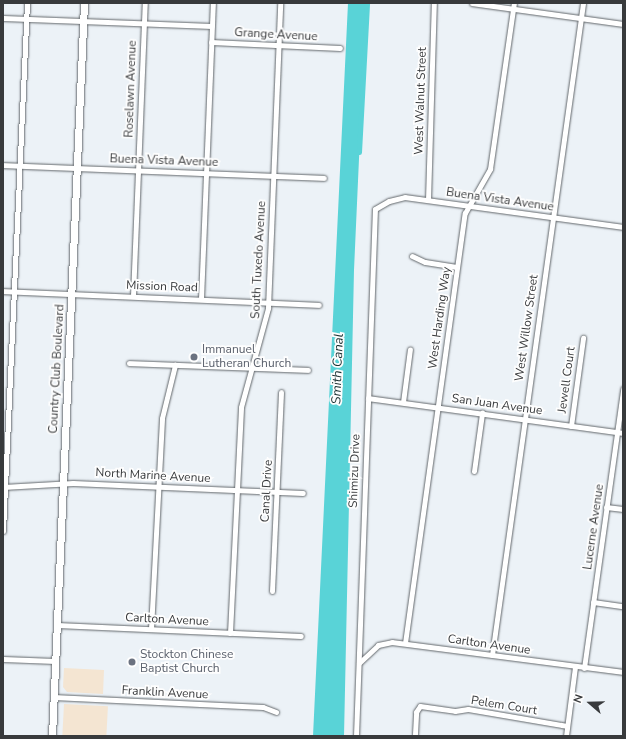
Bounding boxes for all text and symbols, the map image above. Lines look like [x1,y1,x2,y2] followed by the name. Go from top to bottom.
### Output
[234,26,318,44] street label: Grange Avenue
[122,40,140,138] street label: Roselawn Avenue
[412,47,430,155] street label: West Walnut Street
[109,152,219,170] street label: Buena Vista Avenue
[445,185,555,215] street label: Buena Vista Avenue
[249,201,269,319] street label: South Tuxedo Avenue
[426,266,454,370] street label: West Harding Way
[512,274,542,382] street label: West Willow Street
[126,279,198,295] street label: Mission Road
[46,304,68,434] street label: Country Club Boulevard
[329,333,347,405] water label: Smith Canal
[202,343,291,371] place label: Immanuel Lutheran Church
[555,346,579,414] street label: Jewell Court
[189,352,199,362] marker: Immanuel Lutheran Church
[451,392,543,418] street label: San Juan Avenue
[347,434,363,508] street label: Shimizu Drive
[258,459,276,523] street label: Canal Drive
[95,466,211,486] street label: North Marine Avenue
[581,483,607,571] street label: Lucerne Avenue
[125,611,209,629] street label: Carlton Avenue
[447,632,531,658] street label: Carlton Avenue
[140,648,233,676] place label: Stockton Chinese Baptist Church
[127,657,137,667] marker: Stockton Chinese Baptist Church
[570,683,610,723] north arrow
[121,684,209,702] street label: Franklin Avenue
[570,692,587,705] text: N
[470,694,538,718] street label: Pelem Court

